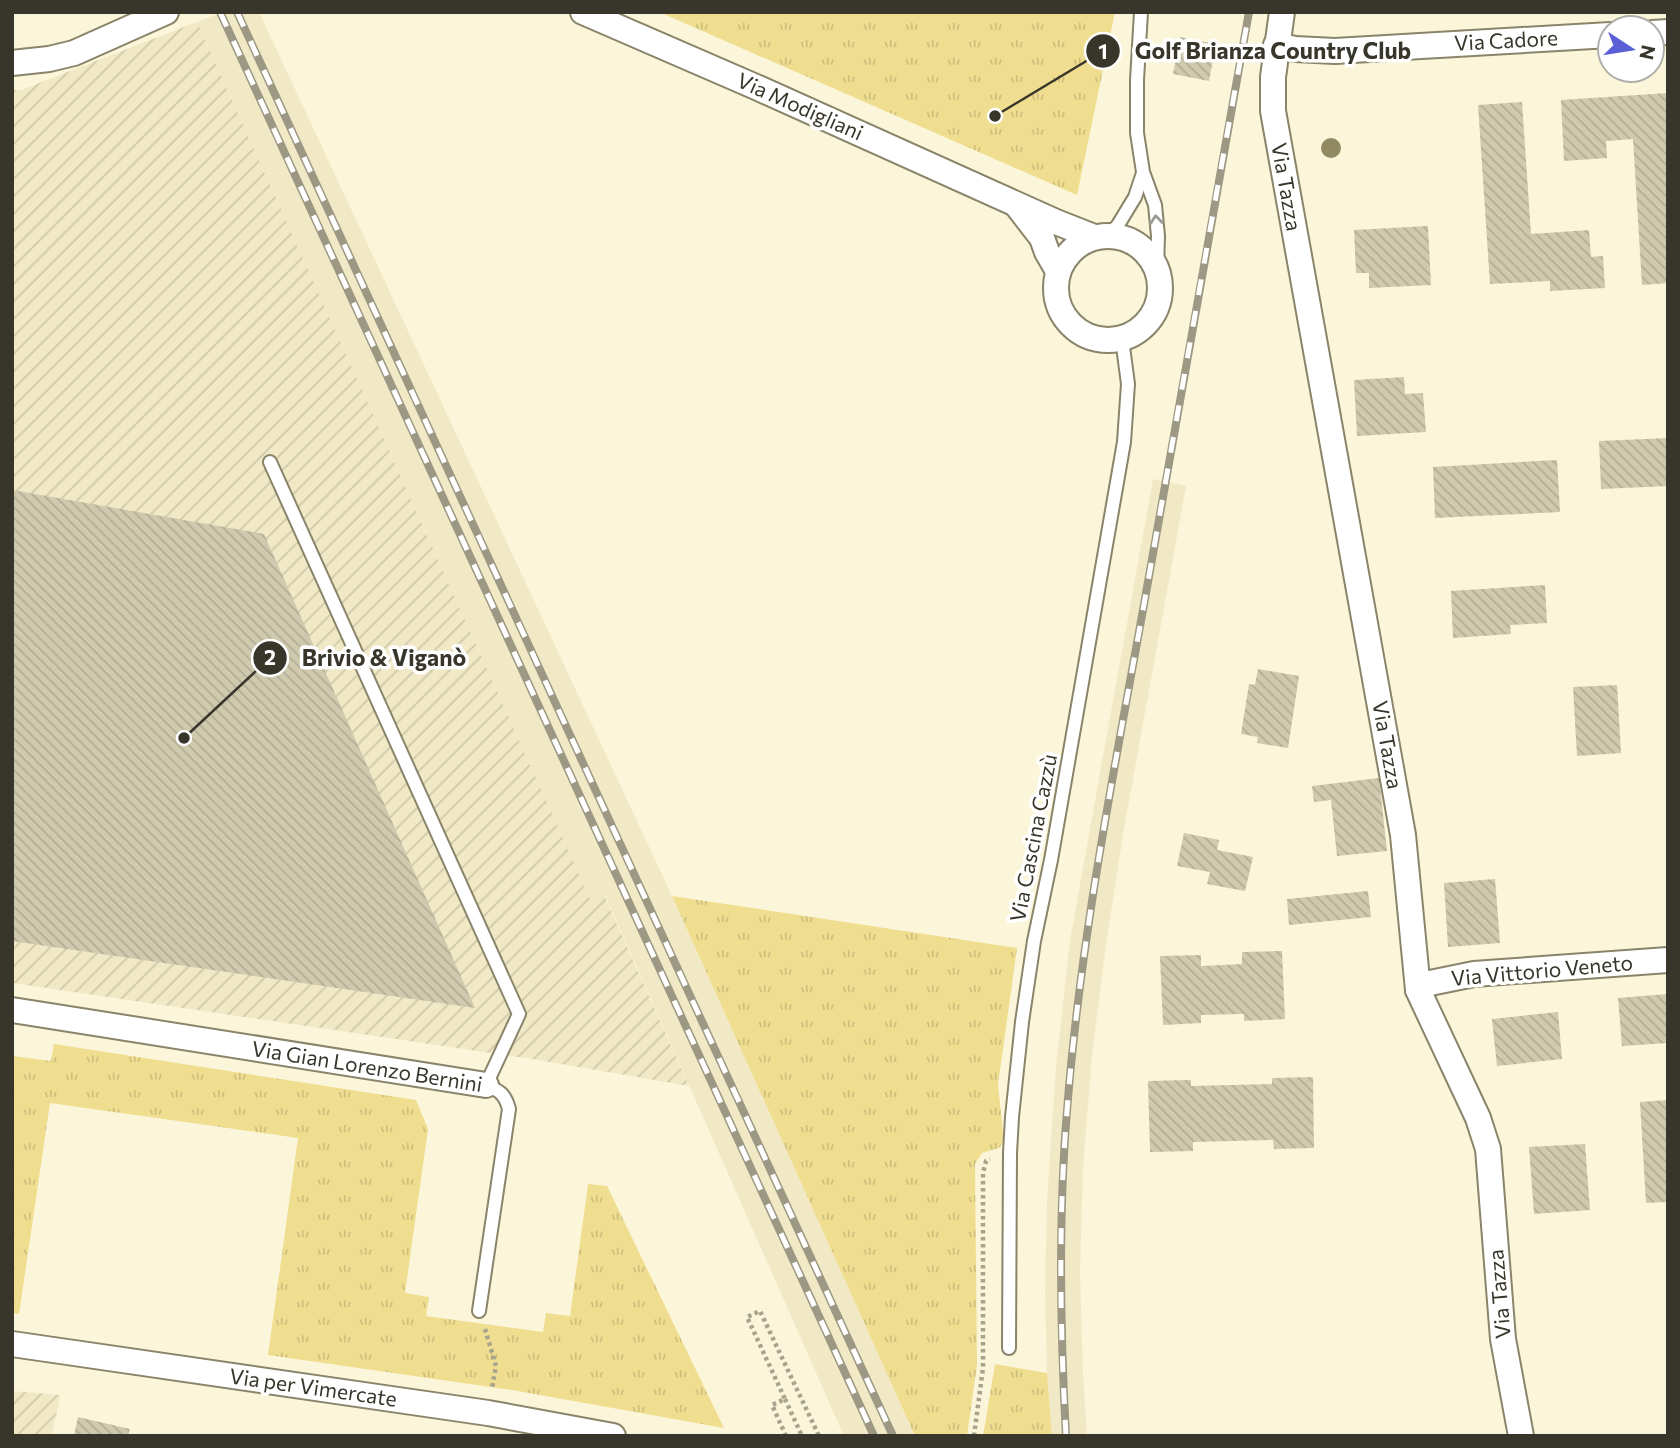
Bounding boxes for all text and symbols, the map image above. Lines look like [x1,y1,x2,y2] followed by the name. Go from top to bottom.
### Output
[1596,14,1666,84] north arrow
[1453,24,1558,55] street label: Via Cadore
[1086,29,1425,73] callout: Golf Brianza Country Club
[1135,36,1411,64] text: Golf Brianza Country Club
[1098,38,1108,63] text: 1
[1635,43,1661,62] text: N
[734,67,868,145] street label: Via Modigliani
[1267,141,1308,233] street label: Via Tazza
[1149,214,1164,225] one-way arrow
[253,636,480,680] callout: Brivio & Viganò
[302,643,466,671] text: Brivio & Viganò
[264,644,276,669] text: 2
[1368,699,1409,791] street label: Via Tazza
[1004,752,1061,924] street label: Via Cascina Cazzù
[1450,949,1634,990] street label: Via Vittorio Veneto
[250,1035,484,1096] street label: Via Gian Lorenzo Bernini
[1482,1249,1515,1340] street label: Via Tazza
[228,1362,399,1411] street label: Via per Vimercate

